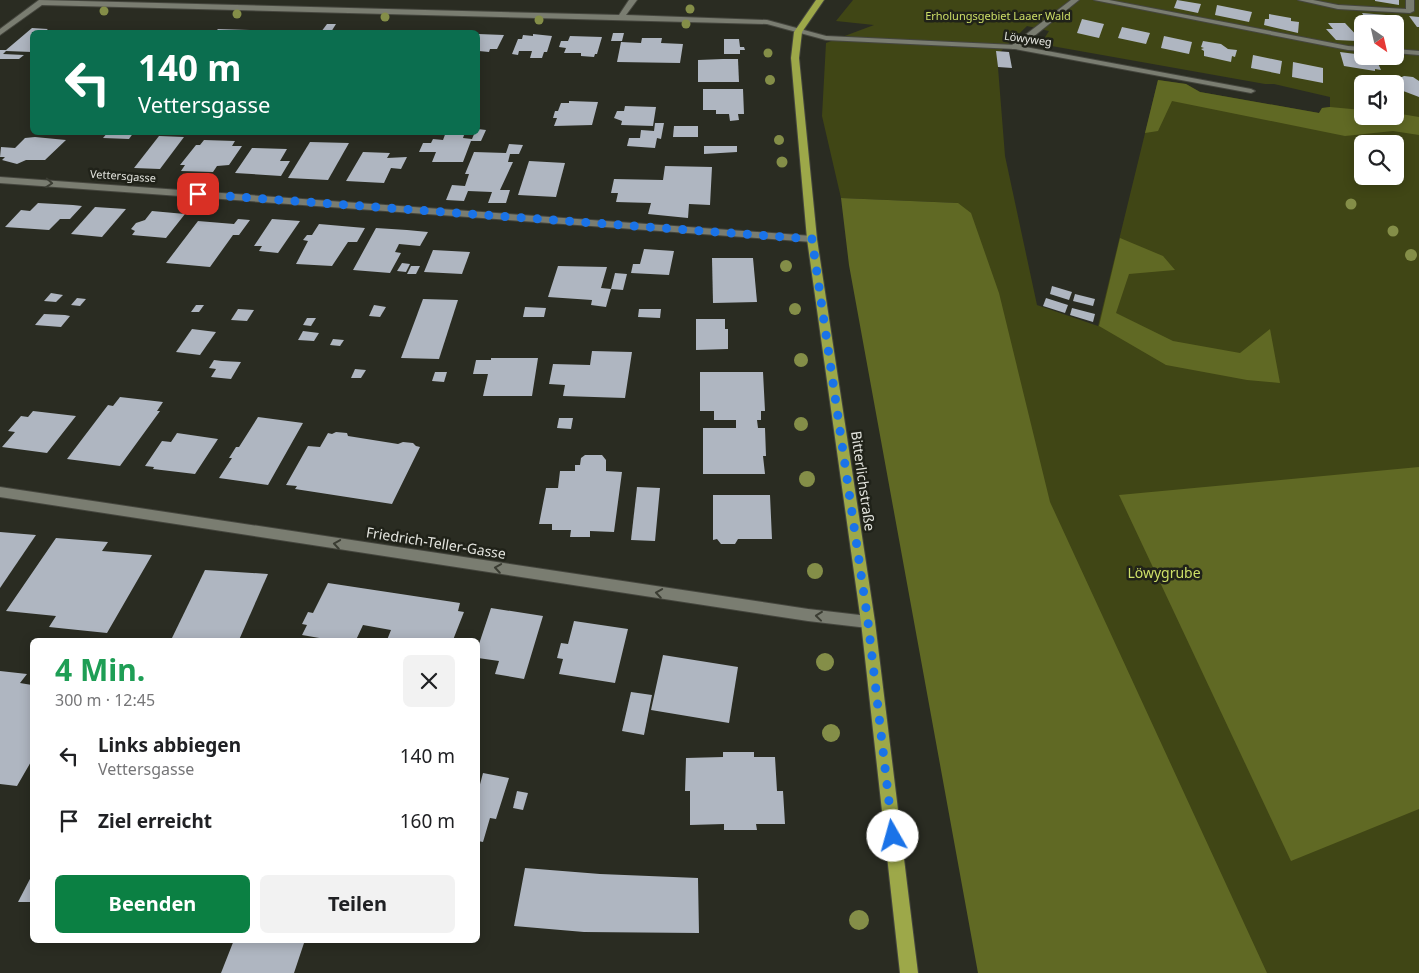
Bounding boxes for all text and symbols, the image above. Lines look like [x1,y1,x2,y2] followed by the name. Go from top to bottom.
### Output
[925,8,1071,23] park label: Erholungsgebiet Laaer Wald
[1354,15,1404,65] north arrow
[1354,15,1404,185] map controls
[1003,28,1053,49] street label: Löwyweg
[138,44,241,91] text: 140 m
[55,50,120,115] icon: left
[1354,75,1404,125] button: sound
[138,89,270,119] text: Vettersgasse
[1354,135,1404,185] button: search
[89,166,157,185] street label: Vettersgasse
[177,173,219,215] pin
[45,177,53,188] one-way arrow
[184,180,212,208] icon: arrive
[847,430,880,532] street label: Bitterlichstraße
[365,522,507,563] street label: Friedrich-Teller-Gasse
[333,539,341,550] one-way arrow
[1127,563,1201,582] park label: Löwygrube
[494,564,502,574] one-way arrow
[654,588,663,598] one-way arrow
[815,611,823,622] one-way arrow
[55,649,145,690] text: 4 Min.
[403,655,455,707] button: close
[55,689,155,711] text: 300 m · 12:45
[98,732,241,758] text: Links abbiegen
[55,742,83,770] icon: left
[400,743,455,769] text: 140 m
[98,758,194,780] text: Vettersgasse
[55,807,83,835] icon: arrive
[98,808,212,834] text: Ziel erreicht
[400,808,455,834] text: 160 m
[866,809,918,861] position arrow
[55,875,250,933] button: Beenden
[260,875,455,933] button: Teilen

